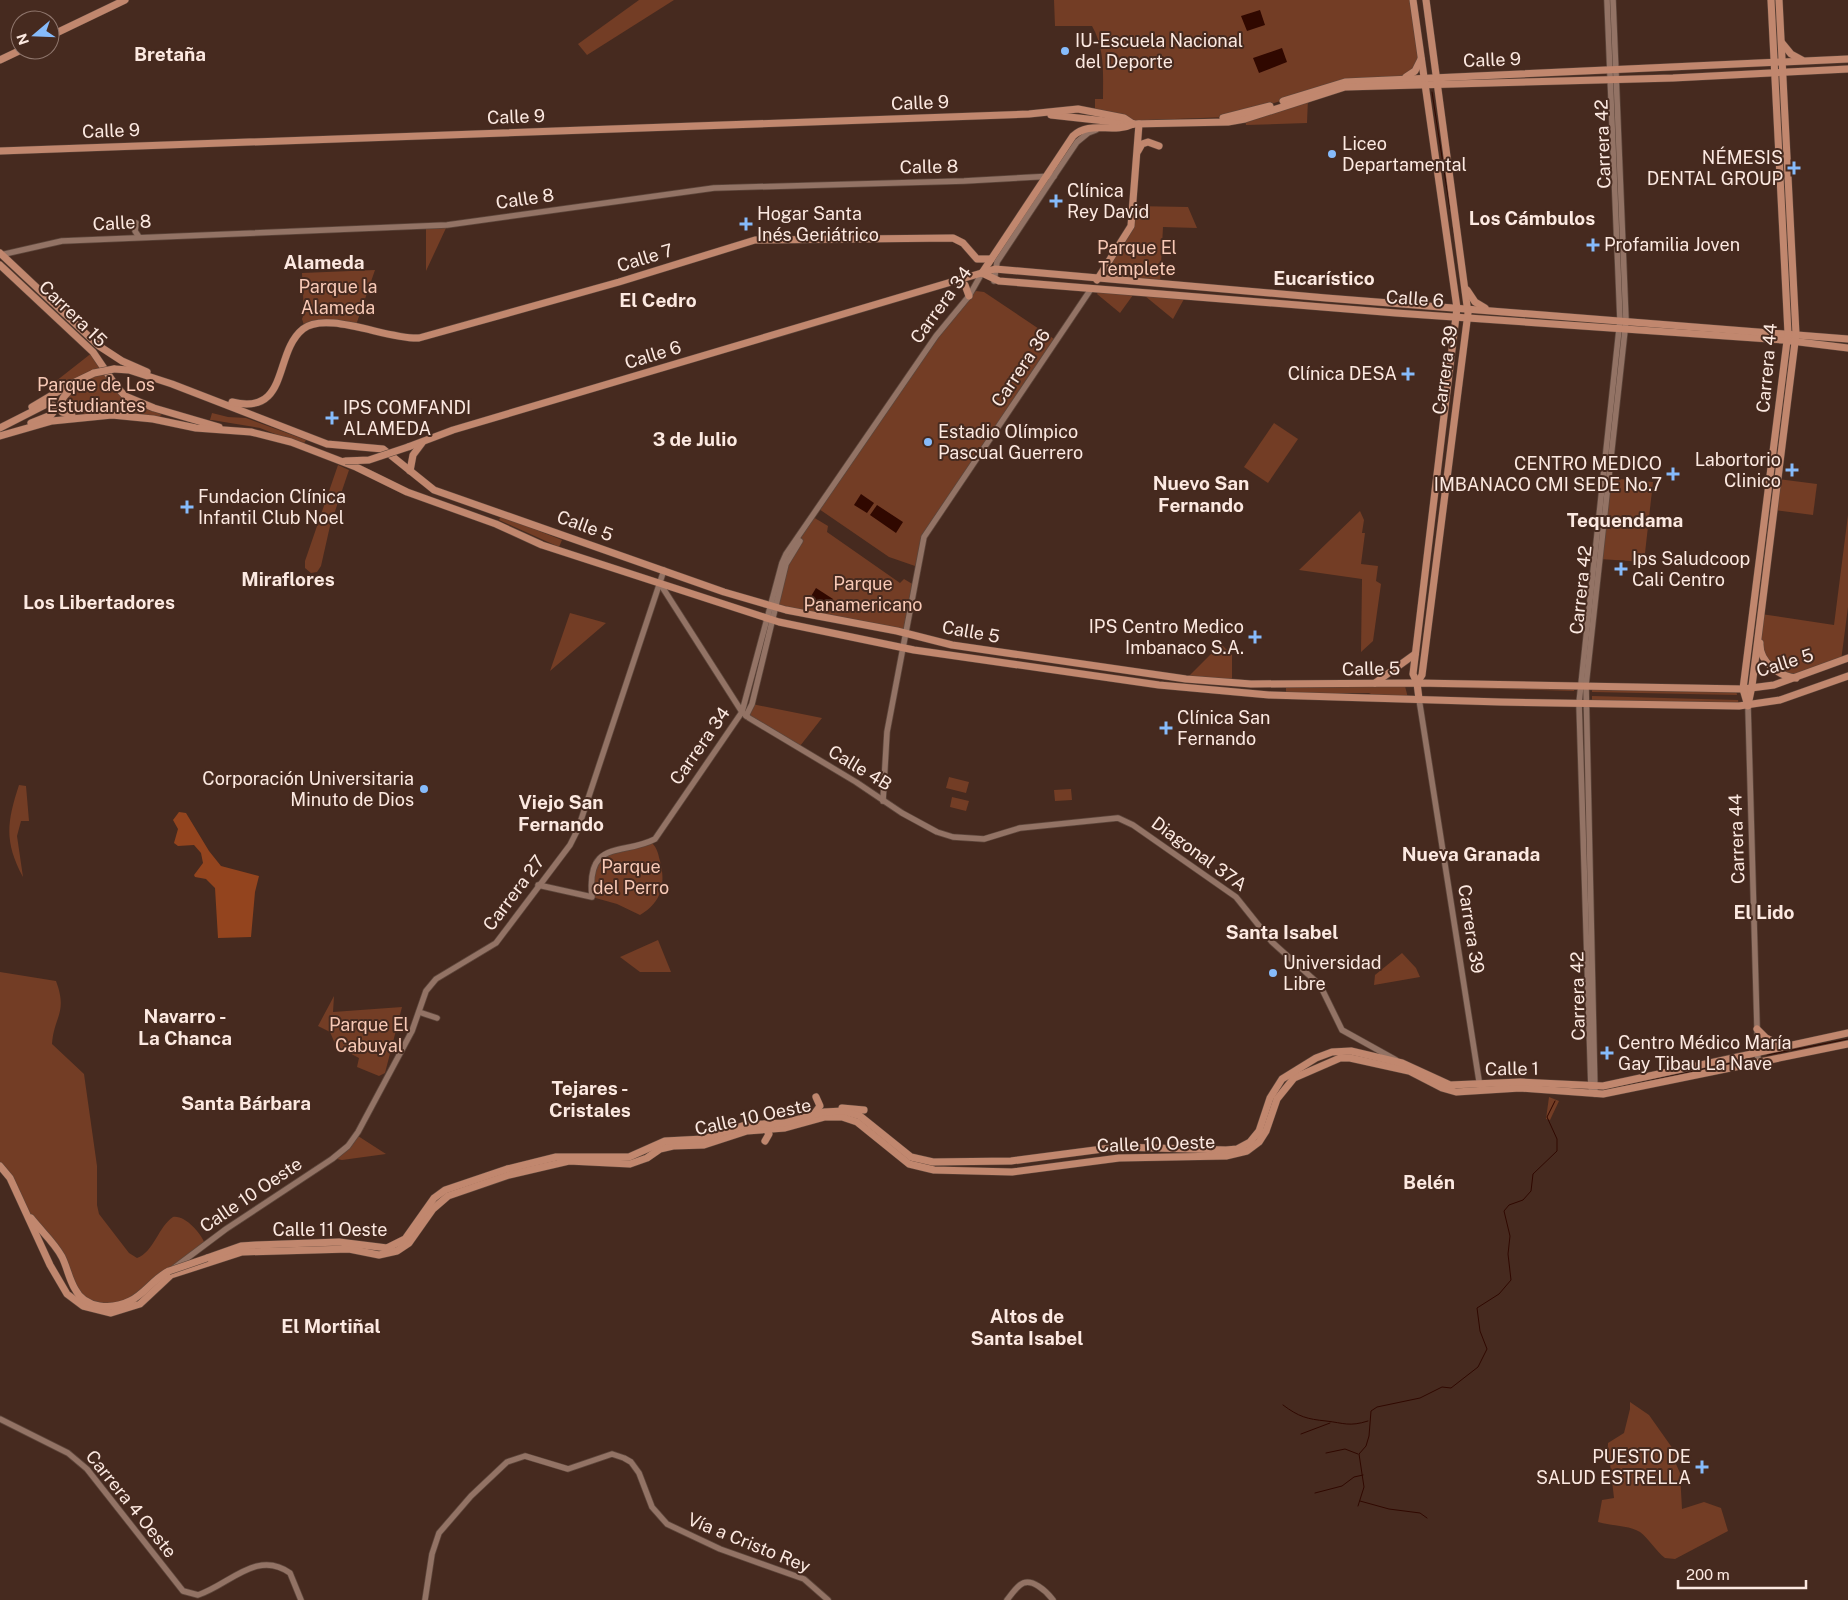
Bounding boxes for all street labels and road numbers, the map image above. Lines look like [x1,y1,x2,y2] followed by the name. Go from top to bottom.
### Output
[1463,48,1521,71] street label: Calle 9
[891,91,949,114] street label: Calle 9
[1590,99,1615,189] street label: Carrera 42
[487,105,545,128] street label: Calle 9
[82,119,140,142] street label: Calle 9
[900,155,958,178] street label: Calle 8
[494,184,555,213] street label: Calle 8
[92,210,152,235] street label: Calle 8
[614,239,675,276] street label: Calle 7
[906,262,976,347] street label: Carrera 34
[35,276,112,351] street label: Carrera 15
[1385,286,1445,311] street label: Calle 6
[1752,322,1781,414] street label: Carrera 44
[1428,324,1461,416] street label: Carrera 39
[987,325,1054,411] street label: Carrera 36
[622,336,684,373] street label: Calle 6
[554,506,616,545] street label: Calle 5
[1565,544,1596,636] street label: Carrera 42
[941,616,1002,647] street label: Calle 5
[1754,644,1816,681] street label: Calle 5
[1342,657,1400,680] street label: Calle 5
[665,703,734,789] street label: Carrera 34
[825,740,896,795] street label: Calle 4B
[1724,794,1749,884] street label: Carrera 44
[1148,812,1251,895] street label: Diagonal 37A
[478,851,549,935] street label: Carrera 27
[1454,883,1489,975] street label: Carrera 39
[1566,951,1589,1041] street label: Carrera 42
[1485,1058,1539,1079] street label: Calle 1
[693,1094,813,1139] street label: Calle 10 Oeste
[1096,1131,1216,1156] street label: Calle 10 Oeste
[196,1153,306,1236] street label: Calle 10 Oeste
[273,1219,387,1240] street label: Calle 11 Oeste
[82,1446,181,1562] street label: Carrera 4 Oeste
[685,1508,814,1577] street label: Vía a Cristo Rey

